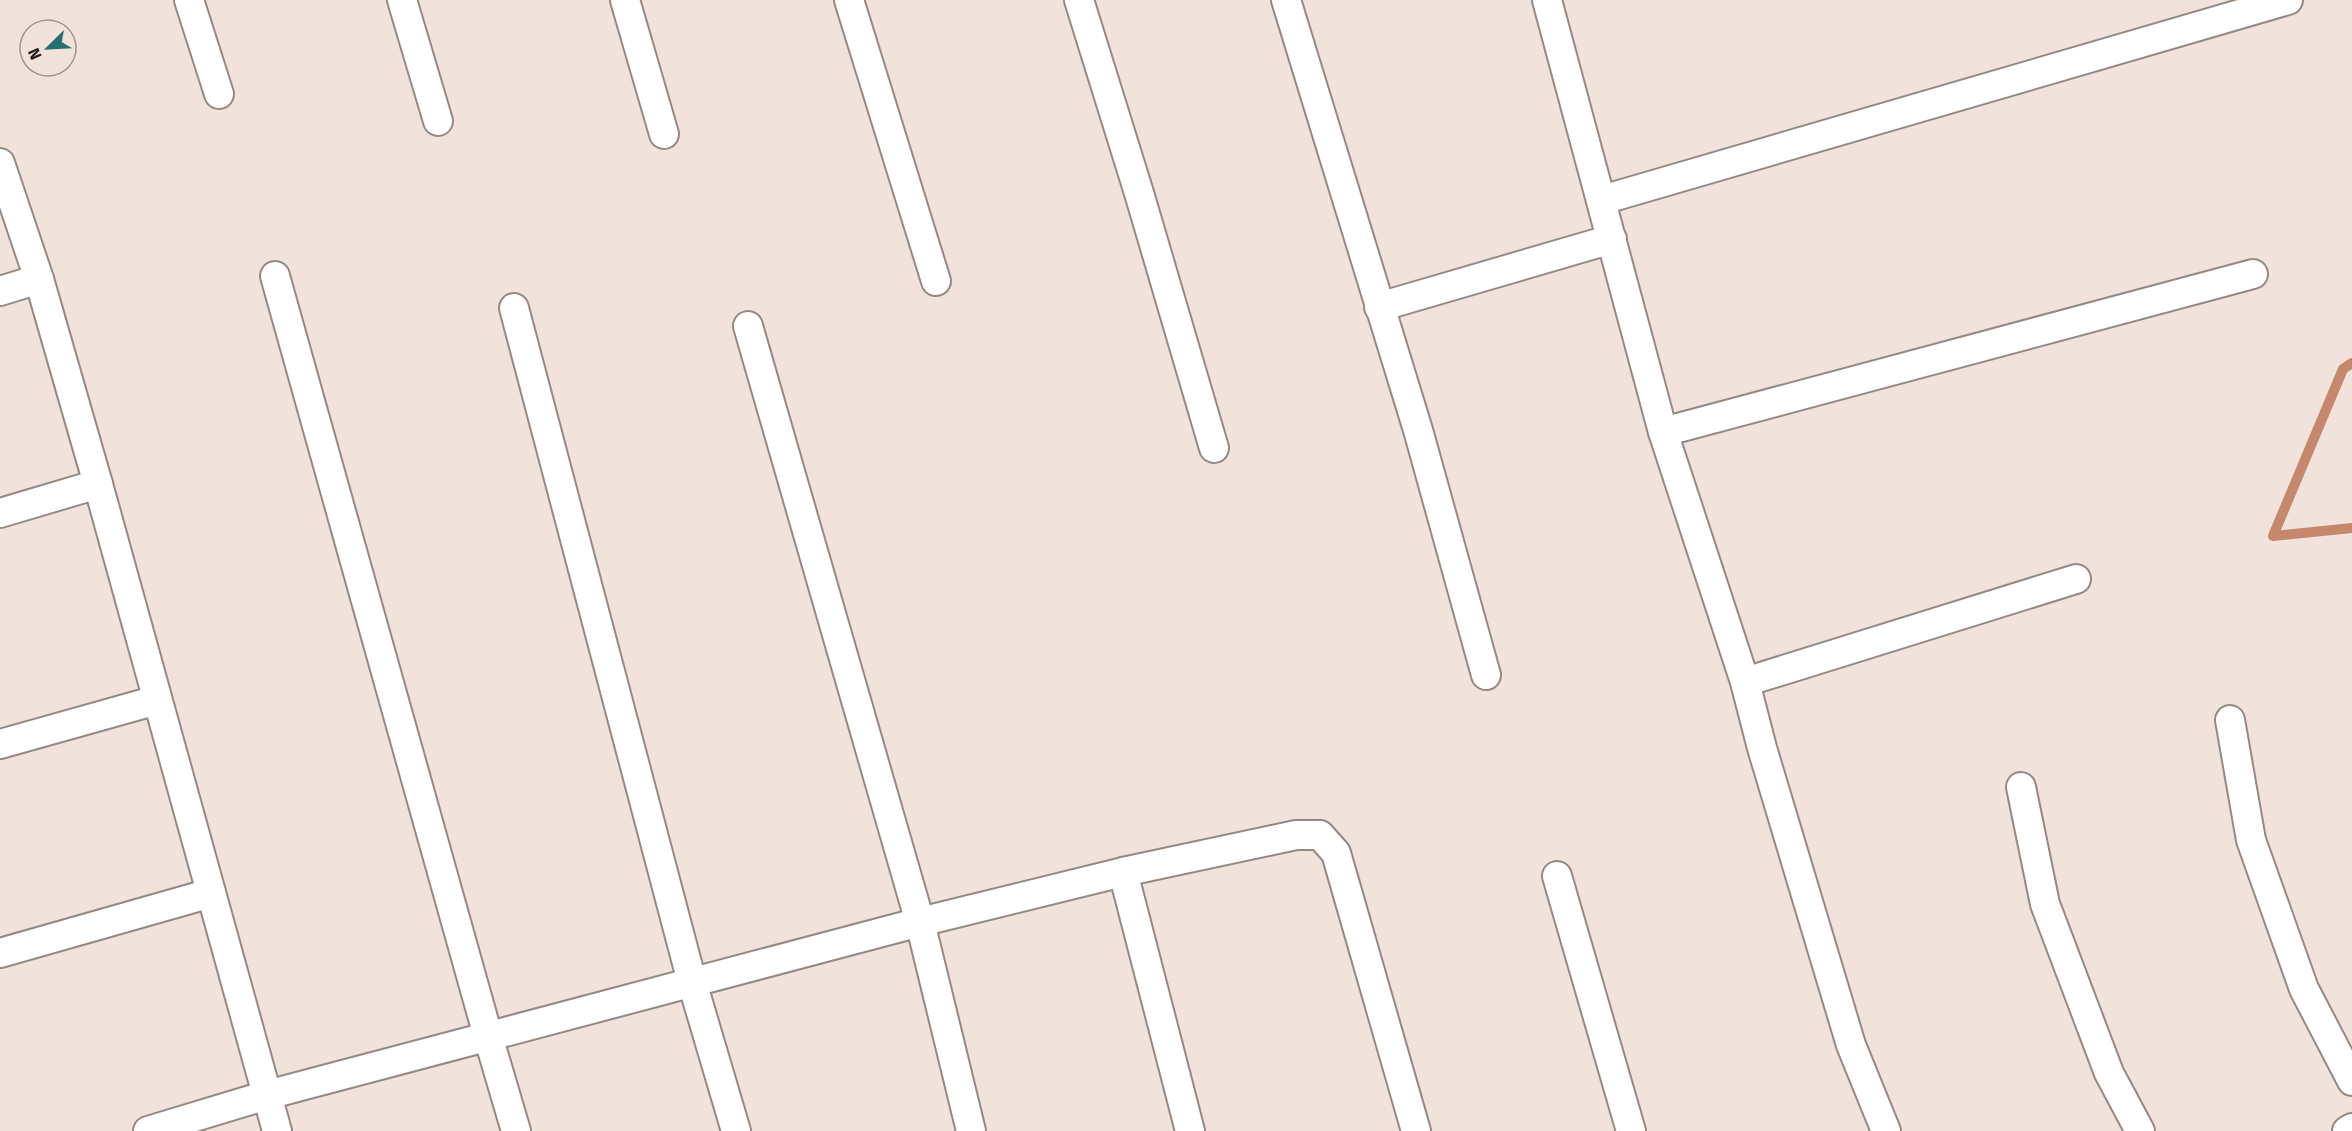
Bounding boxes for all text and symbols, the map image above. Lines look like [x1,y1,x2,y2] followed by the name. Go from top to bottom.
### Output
[18,18,78,78] north arrow
[24,45,46,63] text: N

